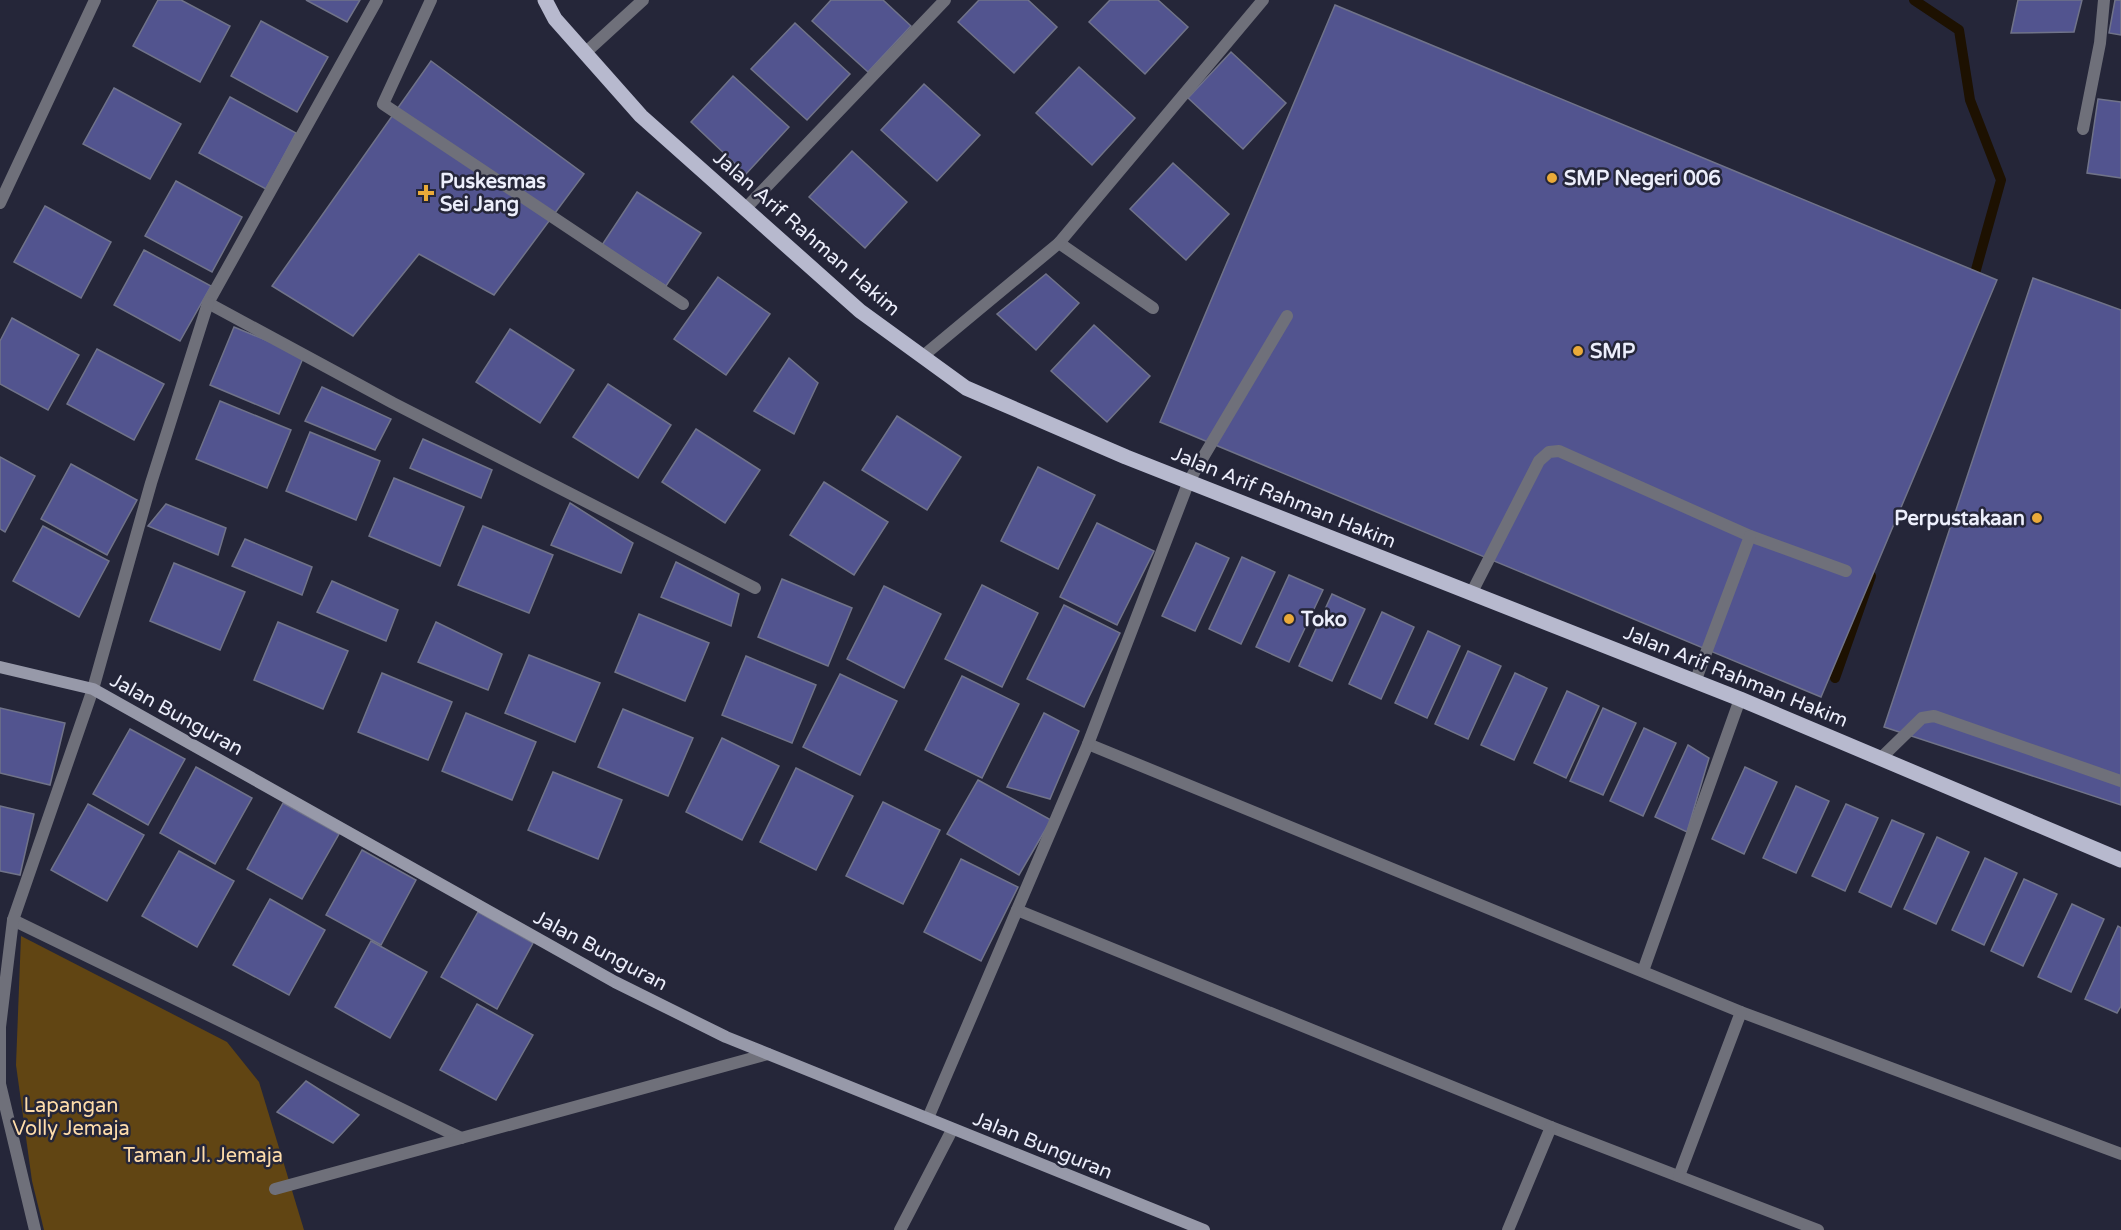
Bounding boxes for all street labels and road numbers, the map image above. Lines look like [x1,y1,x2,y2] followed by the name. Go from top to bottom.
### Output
[708,146,905,321] street label: Jalan Arif Rahman Hakim
[1168,442,1399,554] street label: Jalan Arif Rahman Hakim
[1620,621,1851,733] street label: Jalan Arif Rahman Hakim
[106,668,247,761] street label: Jalan Bunguran
[530,906,672,996] street label: Jalan Bunguran
[969,1107,1116,1185] street label: Jalan Bunguran

